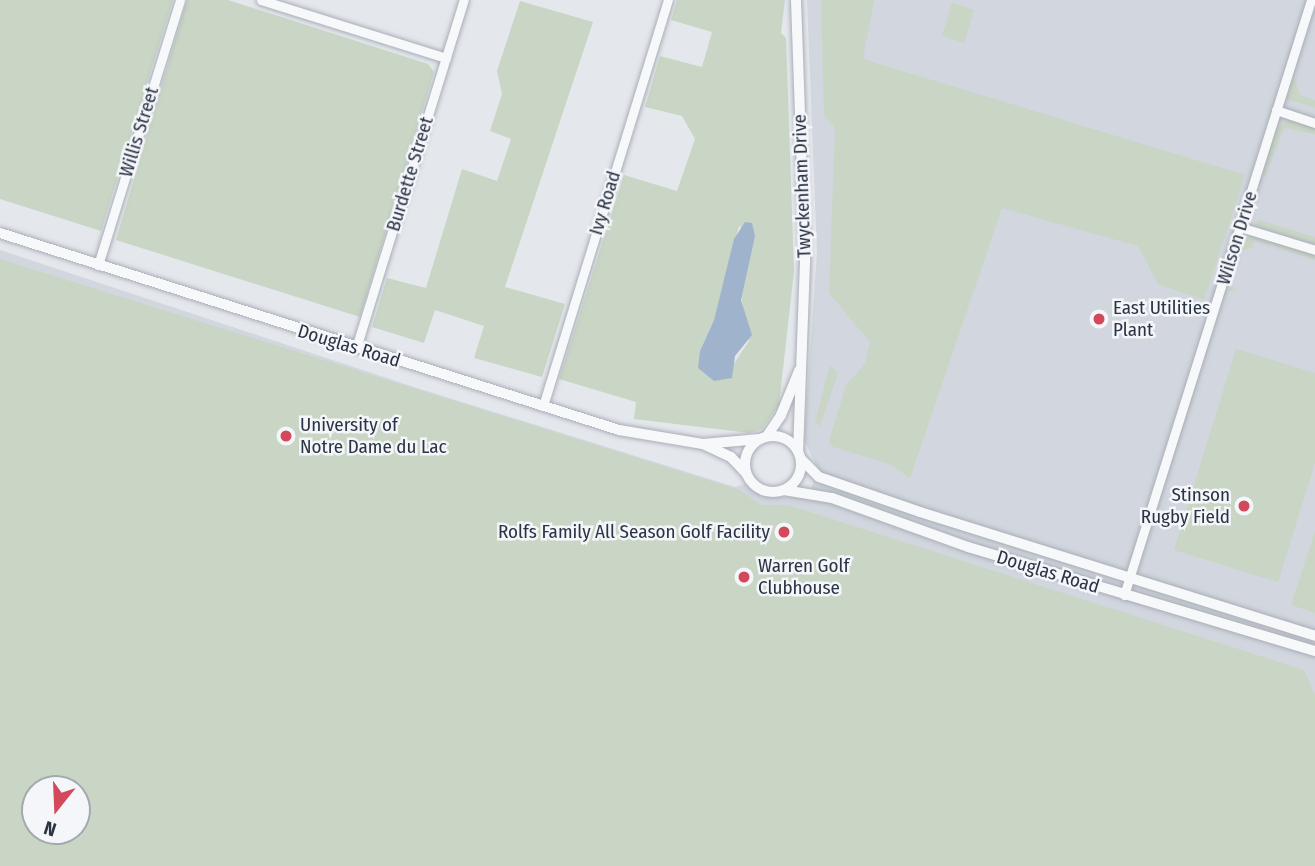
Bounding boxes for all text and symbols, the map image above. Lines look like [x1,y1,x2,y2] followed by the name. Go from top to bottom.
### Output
[114,84,164,180] street label: Willis Street
[382,114,438,234] street label: Burdette Street
[788,114,816,258] street label: Twyckenham Drive
[584,168,626,238] street label: Ivy Road
[1212,188,1262,288] street label: Wilson Drive
[1113,297,1210,341] place label: East Utilities Plant
[1091,311,1107,327] marker: East Utilities Plant
[295,320,403,372] street label: Douglas Road
[300,414,447,458] place label: University of Notre Dame du Lac
[278,428,294,444] marker: University of Notre Dame du Lac
[1141,484,1230,528] place label: Stinson Rugby Field
[1236,498,1252,514] marker: Stinson Rugby Field
[498,521,770,543] place label: Rolfs Family All Season Golf Facility
[776,524,792,540] marker: Rolfs Family All Season Golf Facility
[994,546,1102,598] street label: Douglas Road
[758,555,849,599] place label: Warren Golf Clubhouse
[736,569,752,585] marker: Warren Golf Clubhouse
[21,775,91,845] north arrow
[41,816,59,841] text: N

